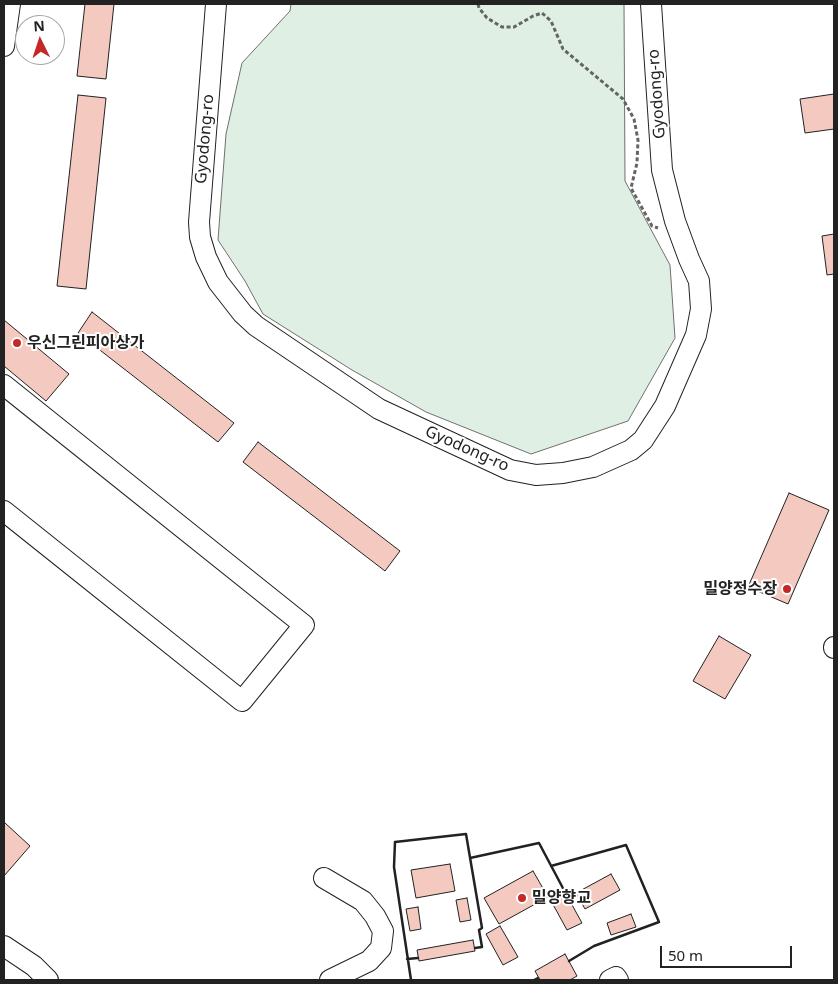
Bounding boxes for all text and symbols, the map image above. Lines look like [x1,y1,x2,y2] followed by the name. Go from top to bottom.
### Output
[15,15,65,65] north arrow
[33,16,45,35] text: N
[644,49,670,139] street label: Gyodong-ro
[192,93,218,185] street label: Gyodong-ro
[27,333,145,353] place label: 우신그린피아상가
[11,337,23,349] marker: 우신그린피아상가
[422,422,512,476] street label: Gyodong-ro
[703,579,777,599] place label: 밀양정수장
[781,583,793,595] marker: 밀양정수장
[532,888,591,908] place label: 밀양향교
[516,892,528,904] marker: 밀양향교
[663,936,796,968] scale bar
[668,945,703,965] text: 50 m

